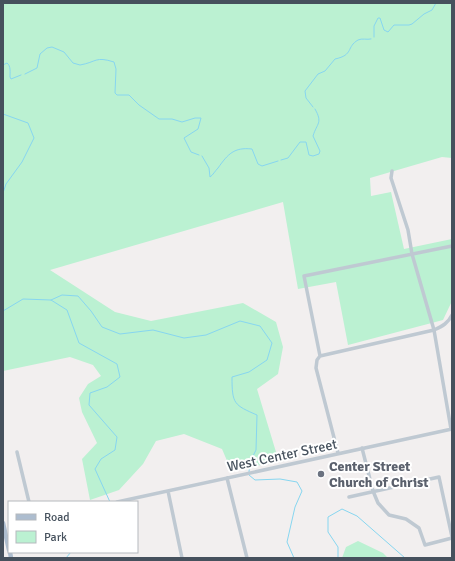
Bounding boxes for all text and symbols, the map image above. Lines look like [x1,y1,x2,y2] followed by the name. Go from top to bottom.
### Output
[226,436,339,475] street label: West Center Street
[329,458,429,491] place label: Center Street Church of Christ
[316,469,326,479] marker: Center Street Church of Christ
[8,501,138,553] legend
[44,510,70,525] text: Road
[44,530,67,545] text: Park

